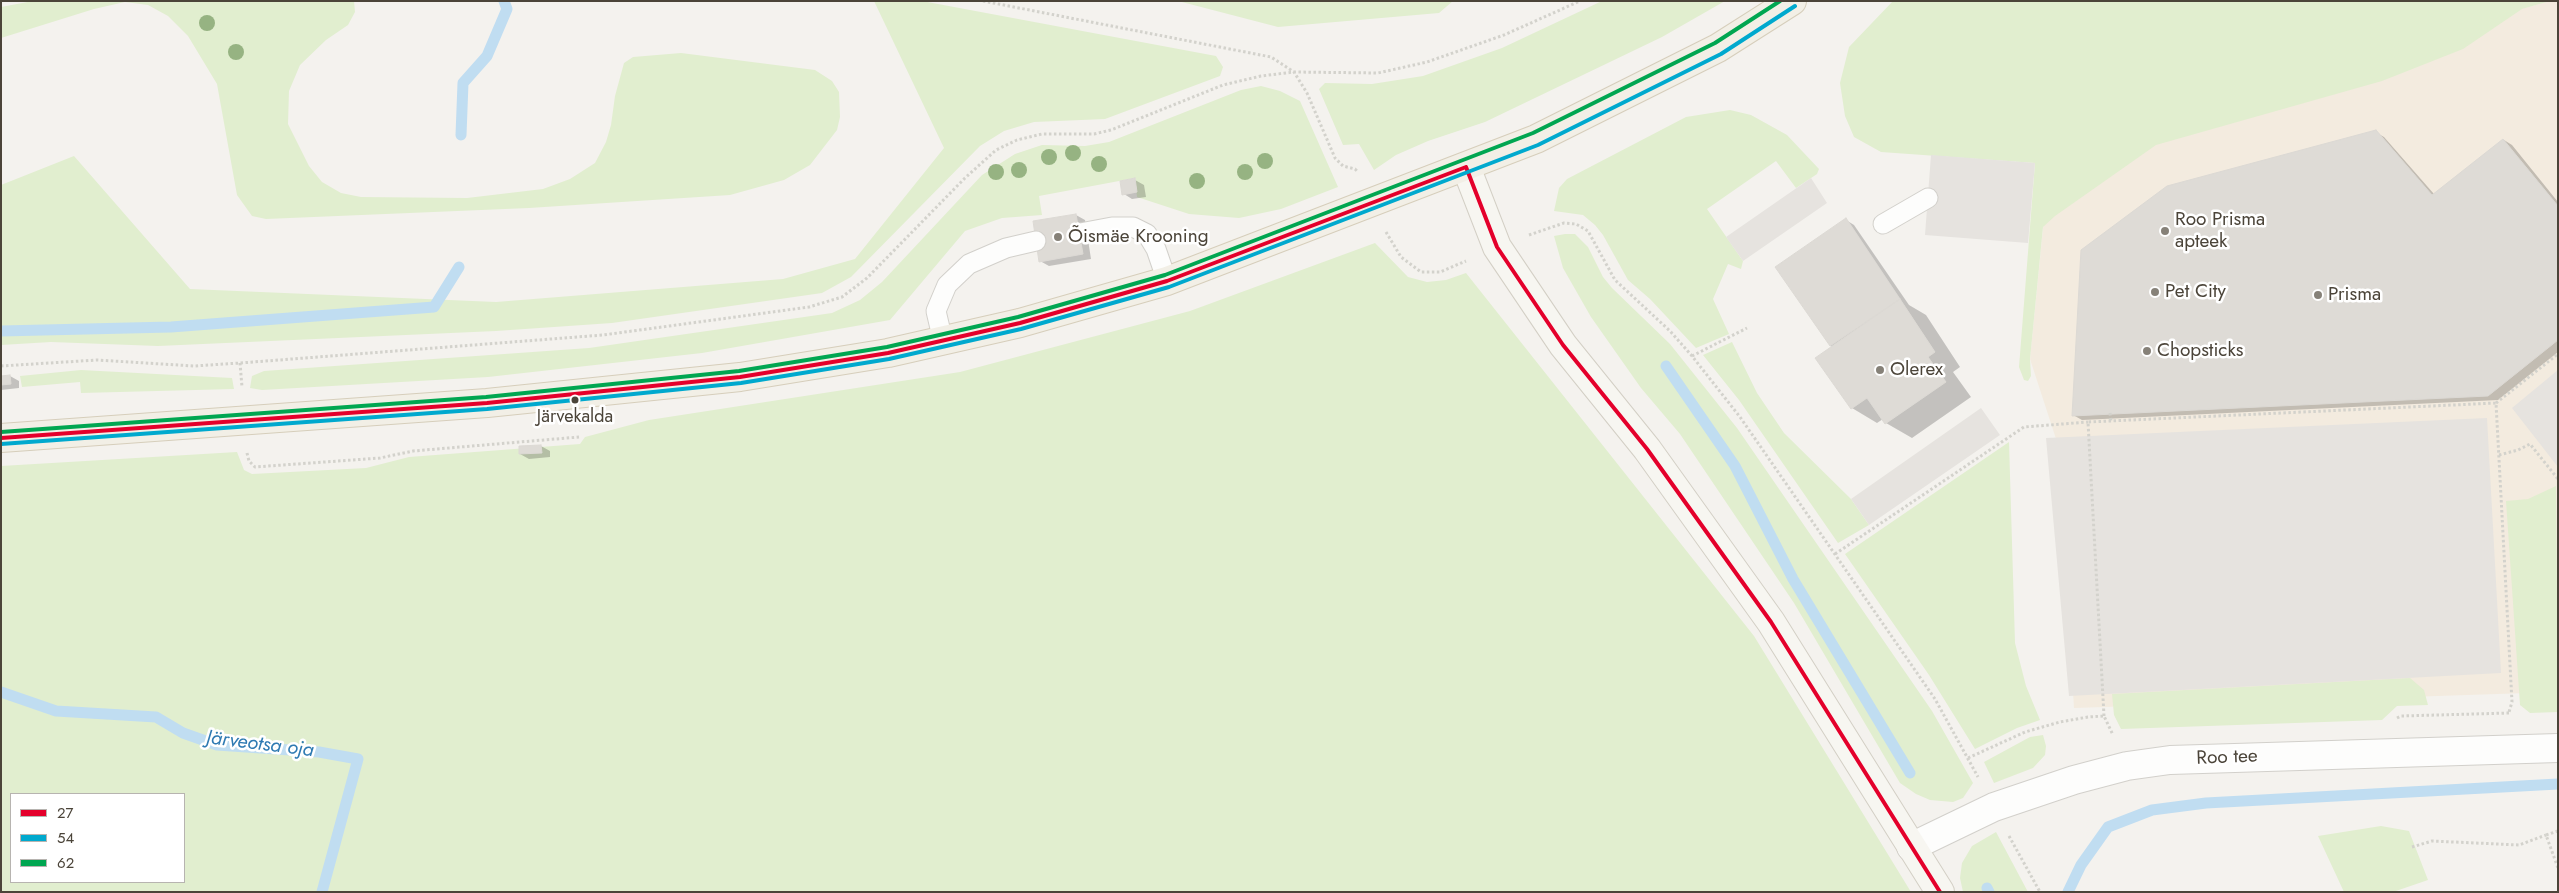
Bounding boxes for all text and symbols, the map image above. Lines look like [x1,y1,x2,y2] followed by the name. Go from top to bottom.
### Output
[2175,209,2265,253] place label: Roo Prisma apteek
[2159,225,2171,237] marker: Roo Prisma apteek
[1068,226,1209,248] place label: Õismäe Krooning
[1052,231,1064,243] marker: Õismäe Krooning
[2165,281,2226,303] place label: Pet City
[2328,284,2381,306] place label: Prisma
[2149,286,2161,298] marker: Pet City
[2312,289,2324,301] marker: Prisma
[2157,340,2243,362] place label: Chopsticks
[2141,345,2153,357] marker: Chopsticks
[1890,359,1943,381] place label: Olerex
[1874,364,1886,376] marker: Olerex
[570,395,580,405] marker: Järvekalda
[537,407,613,429] place label: Järvekalda
[205,727,315,763] water label: Järveotsa oja
[2196,746,2258,770] street label: Roo tee
[10,793,185,883] legend
[57,802,73,824] text: 27
[57,827,74,849] text: 54
[57,852,74,874] text: 62

